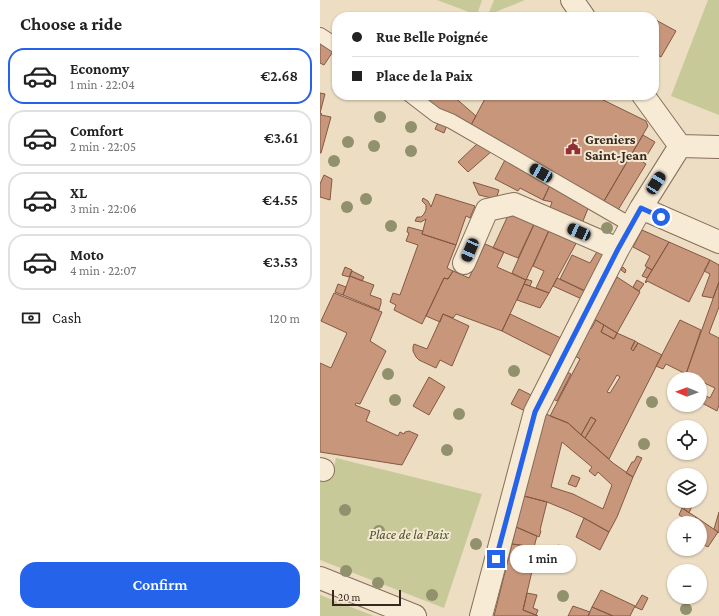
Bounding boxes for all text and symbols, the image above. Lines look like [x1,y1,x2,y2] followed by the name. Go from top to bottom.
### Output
[20,14,122,34] text: Choose a ride
[376,29,488,45] text: Rue Belle Poignée
[22,58,58,94] icon: car
[70,61,129,77] text: Economy
[261,68,298,84] text: €2.68
[376,68,473,84] text: Place de la Paix
[70,77,135,92] text: 1 min · 22:04
[22,120,58,156] icon: car
[70,123,124,139] text: Comfort
[264,130,298,146] text: €3.61
[585,131,647,163] place label: Greniers Saint-Jean
[564,138,582,156] public building icon: Greniers Saint-Jean
[70,139,136,154] text: 2 min · 22:05
[528,162,554,184] car
[644,170,668,196] car
[22,182,58,218] icon: car
[70,185,87,201] text: XL
[262,192,298,208] text: €4.55
[70,201,137,216] text: 3 min · 22:06
[652,208,670,226] route start
[566,222,592,242] car
[460,237,480,263] car
[22,244,58,280] icon: car
[70,247,104,263] text: Moto
[263,254,298,270] text: €3.53
[70,263,136,278] text: 4 min · 22:07
[20,307,42,329] icon: cash
[52,310,82,326] text: Cash
[269,311,300,326] text: 120 m
[667,372,707,412] north arrow
[667,372,707,604] map controls
[667,420,707,460] button: locate
[667,468,707,508] button: layers
[667,516,707,556] button: +
[369,526,450,542] park label: Place de la Paix
[510,545,576,573] callout: 1 min
[487,550,505,568] route end
[529,551,557,566] text: 1 min
[20,562,300,608] button: Confirm
[667,564,707,604] button: −
[332,588,401,607] scale bar
[338,591,360,603] text: 20 m

